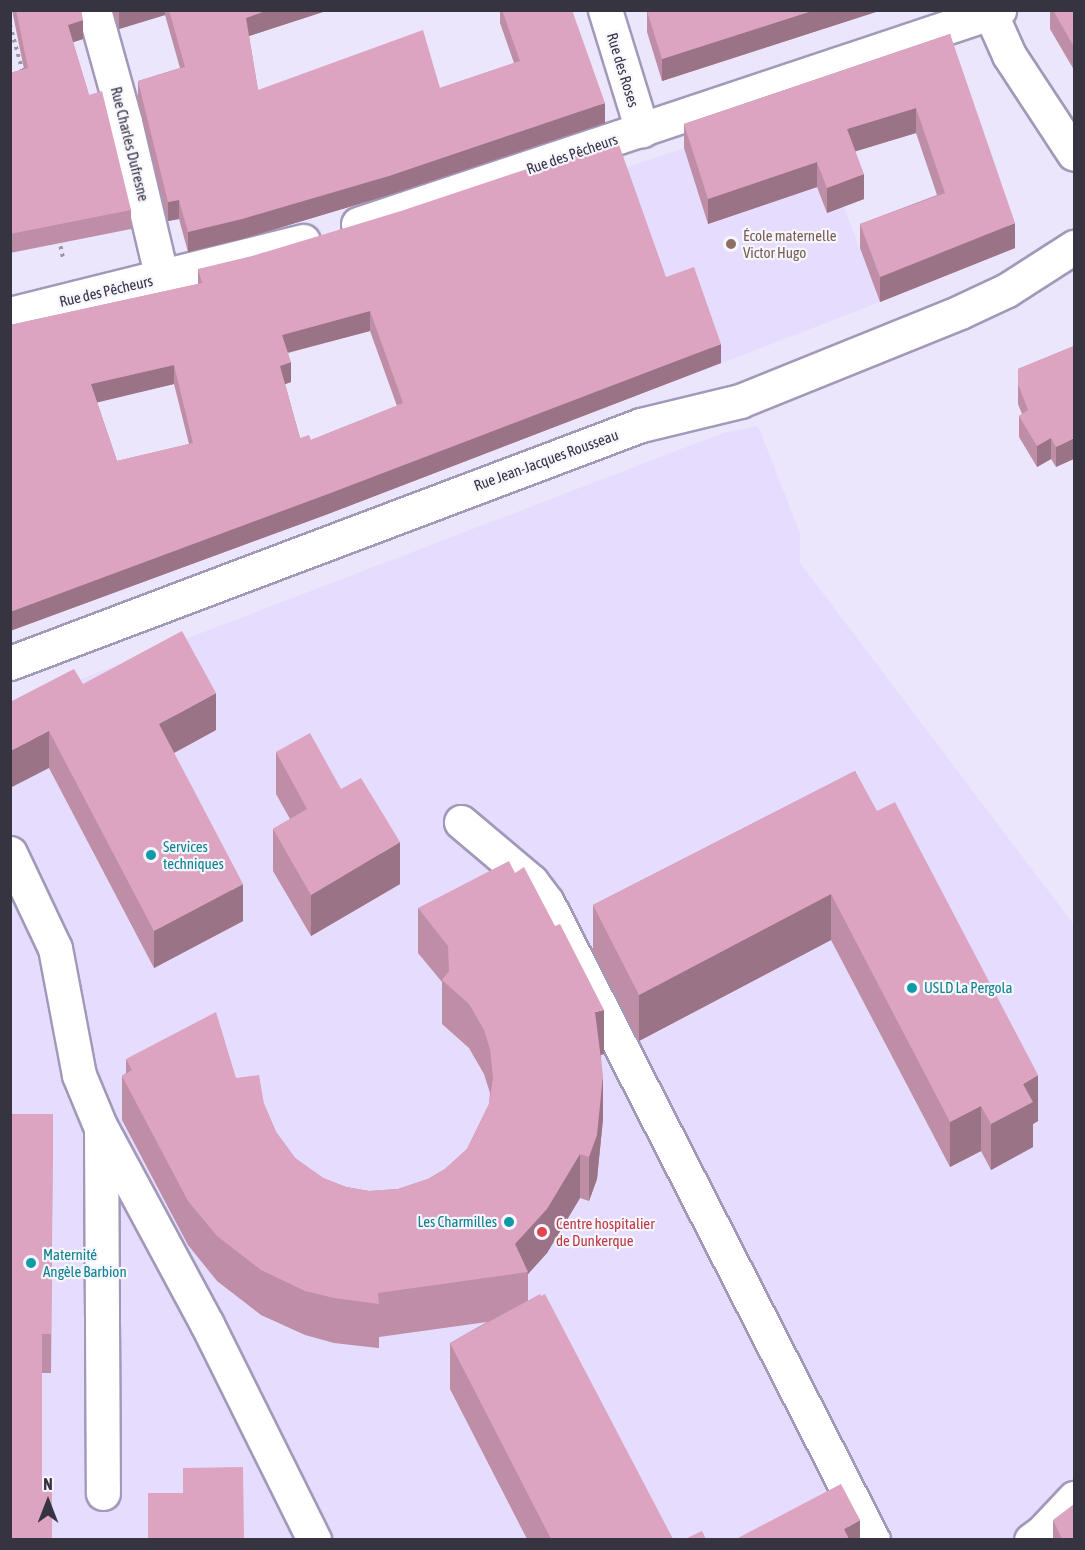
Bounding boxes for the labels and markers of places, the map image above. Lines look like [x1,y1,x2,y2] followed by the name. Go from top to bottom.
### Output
[743,226,837,261] place label: École maternelle Victor Hugo
[724,237,738,251] marker: École maternelle Victor Hugo
[163,837,224,872] place label: Services techniques
[144,848,158,862] marker: Services techniques
[924,979,1012,997] place label: USLD La Pergola
[905,981,919,995] marker: USLD La Pergola
[417,1213,497,1231] place label: Les Charmilles
[556,1214,655,1249] place label: Centre hospitalier de Dunkerque
[502,1215,516,1229] marker: Les Charmilles
[533,1223,551,1241] marker: Centre hospitalier de Dunkerque
[43,1245,127,1280] place label: Maternité Angèle Barbion
[24,1256,38,1270] marker: Maternité Angèle Barbion

